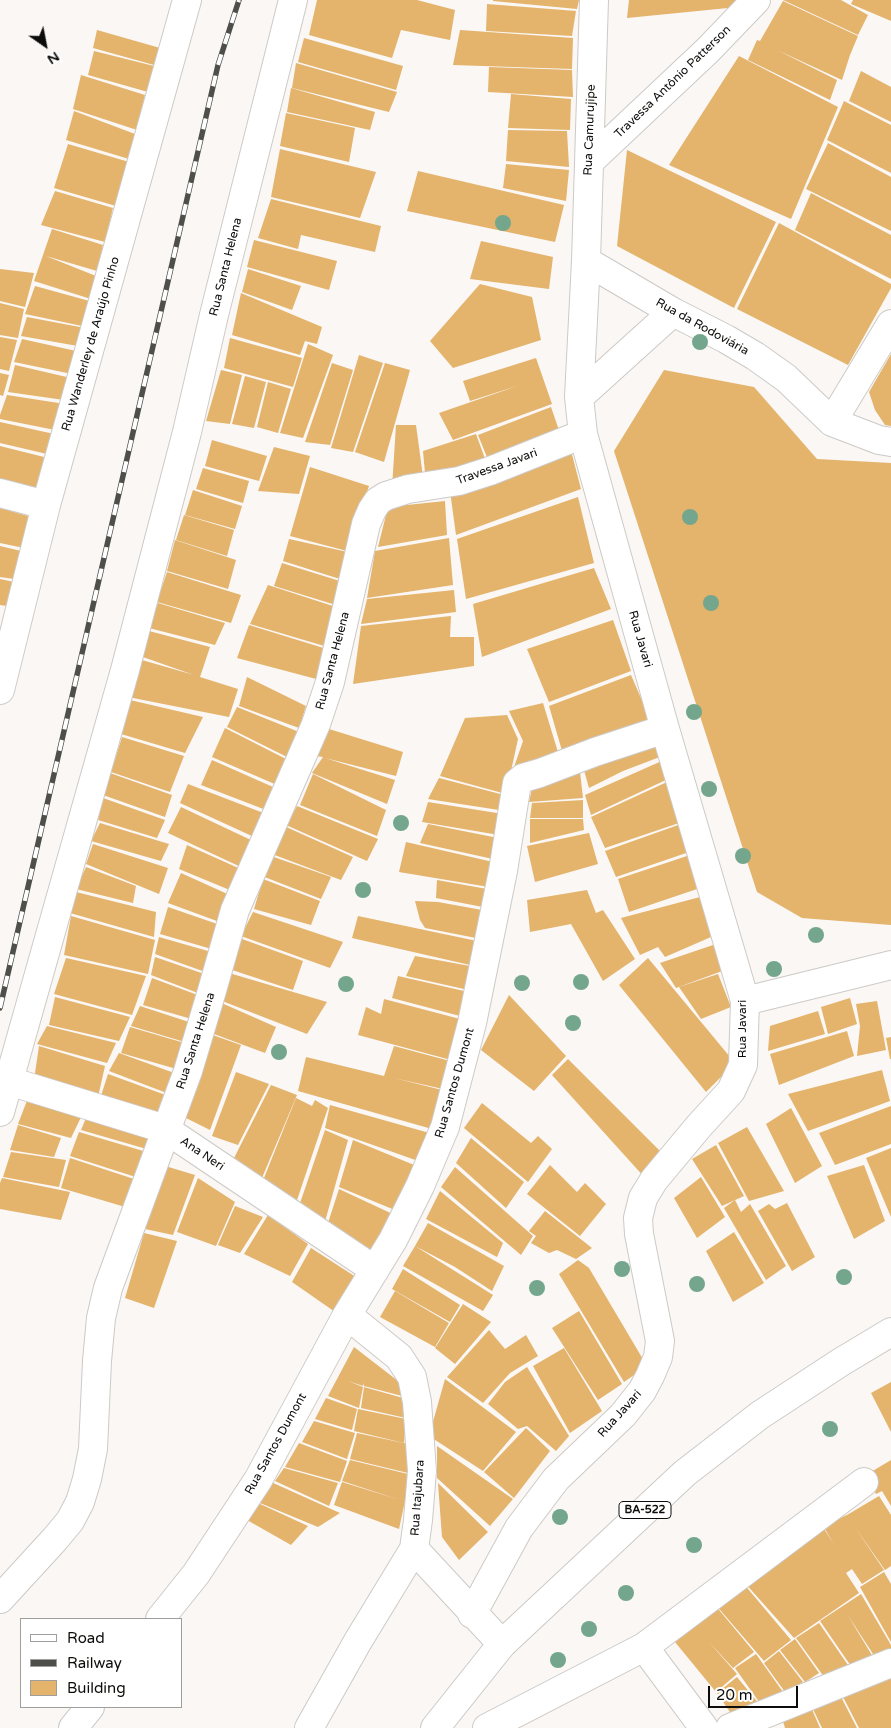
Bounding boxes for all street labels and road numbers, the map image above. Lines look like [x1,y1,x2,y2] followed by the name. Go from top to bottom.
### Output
[612,23,734,141] street label: Travessa Antônio Patterson
[581,84,599,176] street label: Rua Camurujipe
[207,216,245,318] street label: Rua Santa Helena
[59,255,123,433] street label: Rua Wanderley de Araújo Pinho
[653,295,751,359] street label: Rua da Rodoviária
[455,446,539,488] street label: Travessa Javari
[625,609,655,669] street label: Rua Javari
[313,610,353,712] street label: Rua Santa Helena
[174,991,218,1091] street label: Rua Santa Helena
[736,1000,750,1058] street label: Rua Javari
[432,1026,478,1140] street label: Rua Santos Dumont
[177,1134,227,1174] street label: Ana Neri
[595,1387,645,1441] street label: Rua Javari
[242,1391,310,1497] street label: Rua Santos Dumont
[408,1459,428,1537] street label: Rua Itajubara
[619,1502,671,1518] road number: BA-522

